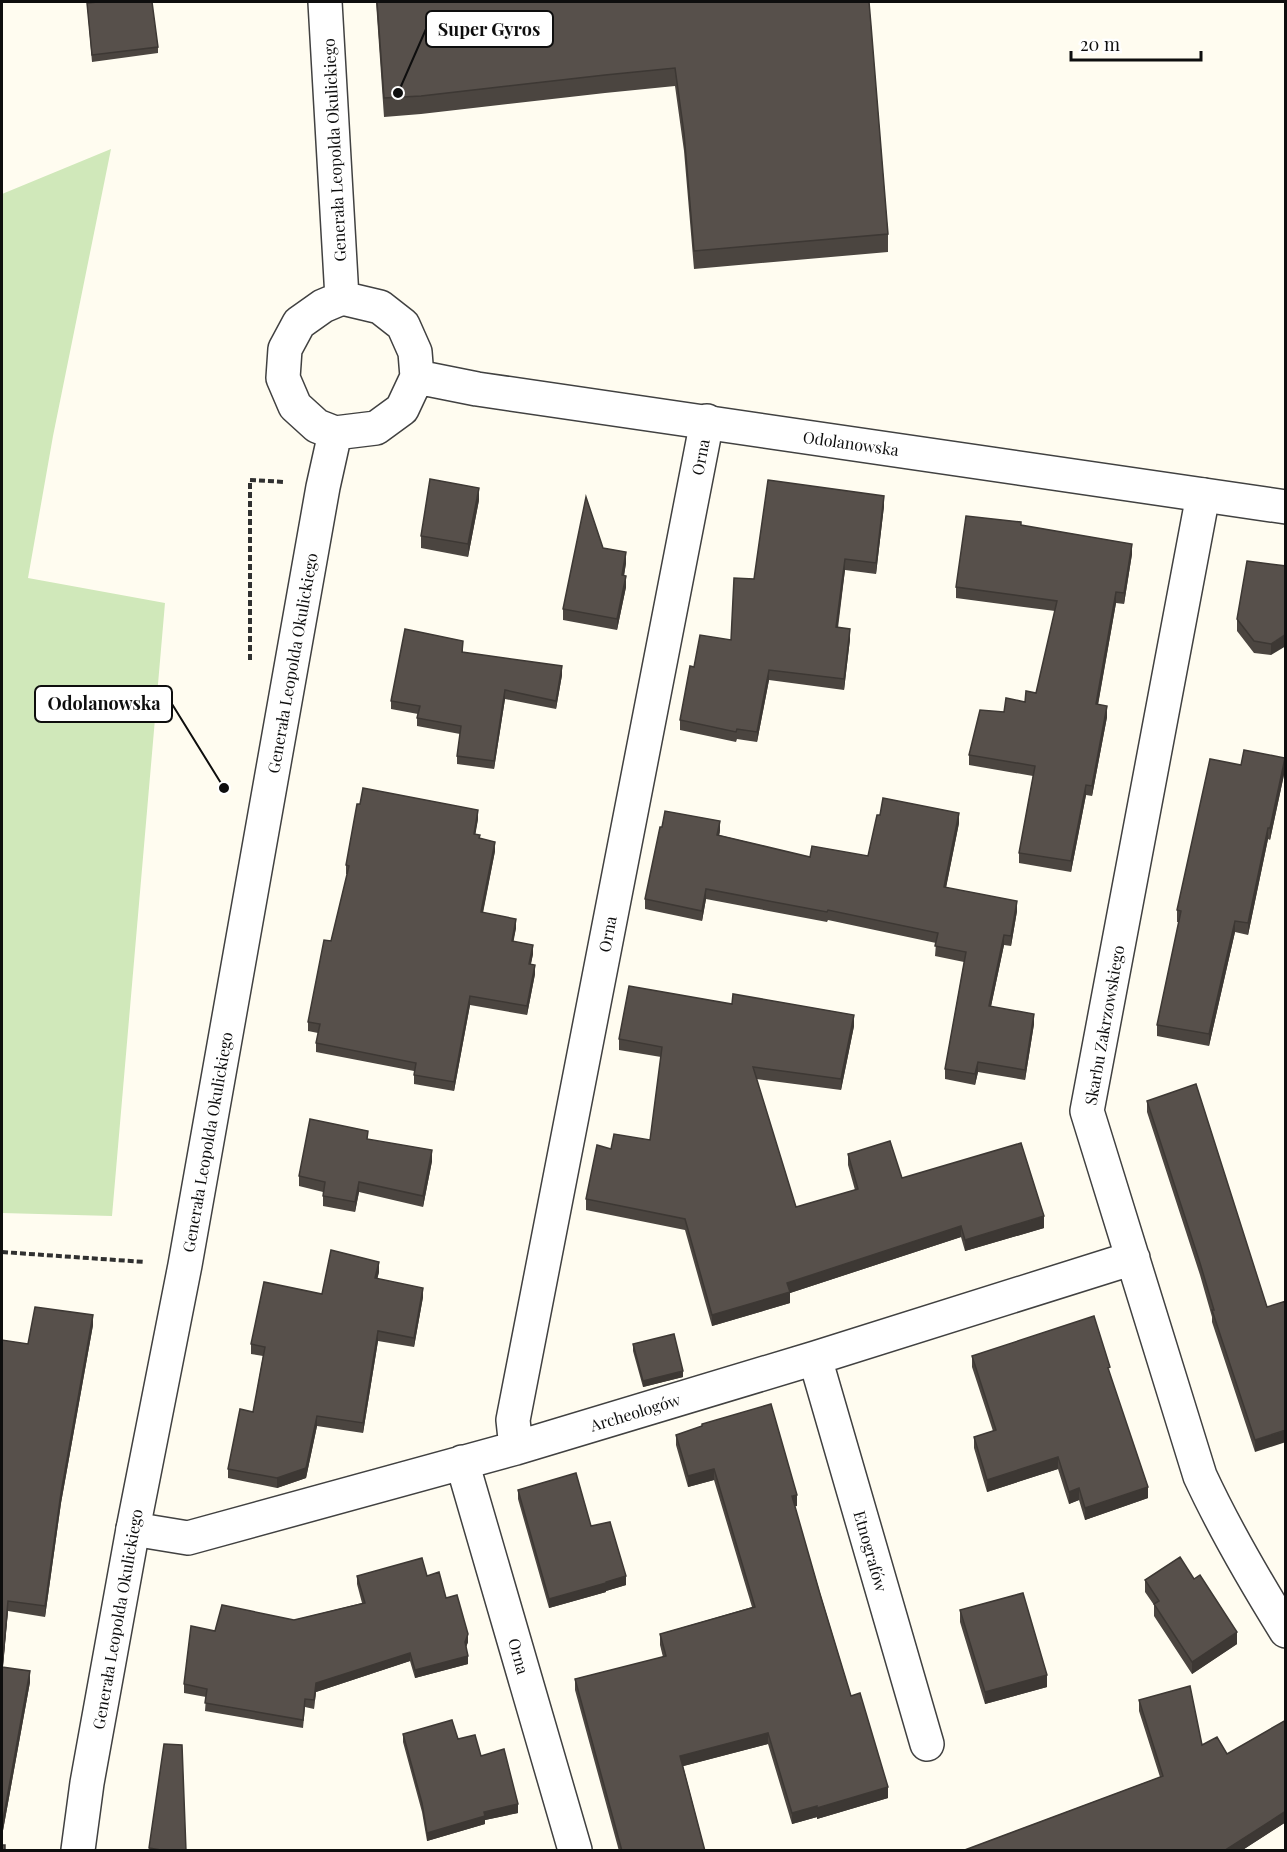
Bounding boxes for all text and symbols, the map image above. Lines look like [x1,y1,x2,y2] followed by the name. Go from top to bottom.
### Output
[426,11,553,47] callout: Super Gyros
[438,17,540,41] text: Super Gyros
[1071,24,1202,62] scale bar
[1080,32,1120,56] text: 20 m
[318,38,350,262] street label: Generała Leopolda Okulickiego
[802,426,900,460] street label: Odolanowska
[686,437,714,477] street label: Orna
[262,551,322,775] street label: Generała Leopolda Okulickiego
[35,686,172,722] callout: Odolanowska
[48,691,161,715] text: Odolanowska
[593,914,621,954] street label: Orna
[1080,943,1128,1107] street label: Skarbu Zakrzowskiego
[177,1030,237,1254] street label: Generała Leopolda Okulickiego
[586,1388,683,1436] street label: Archeologów
[87,1507,147,1731] street label: Generała Leopolda Okulickiego
[849,1508,893,1595] street label: Etnografów
[504,1636,534,1676] street label: Orna

